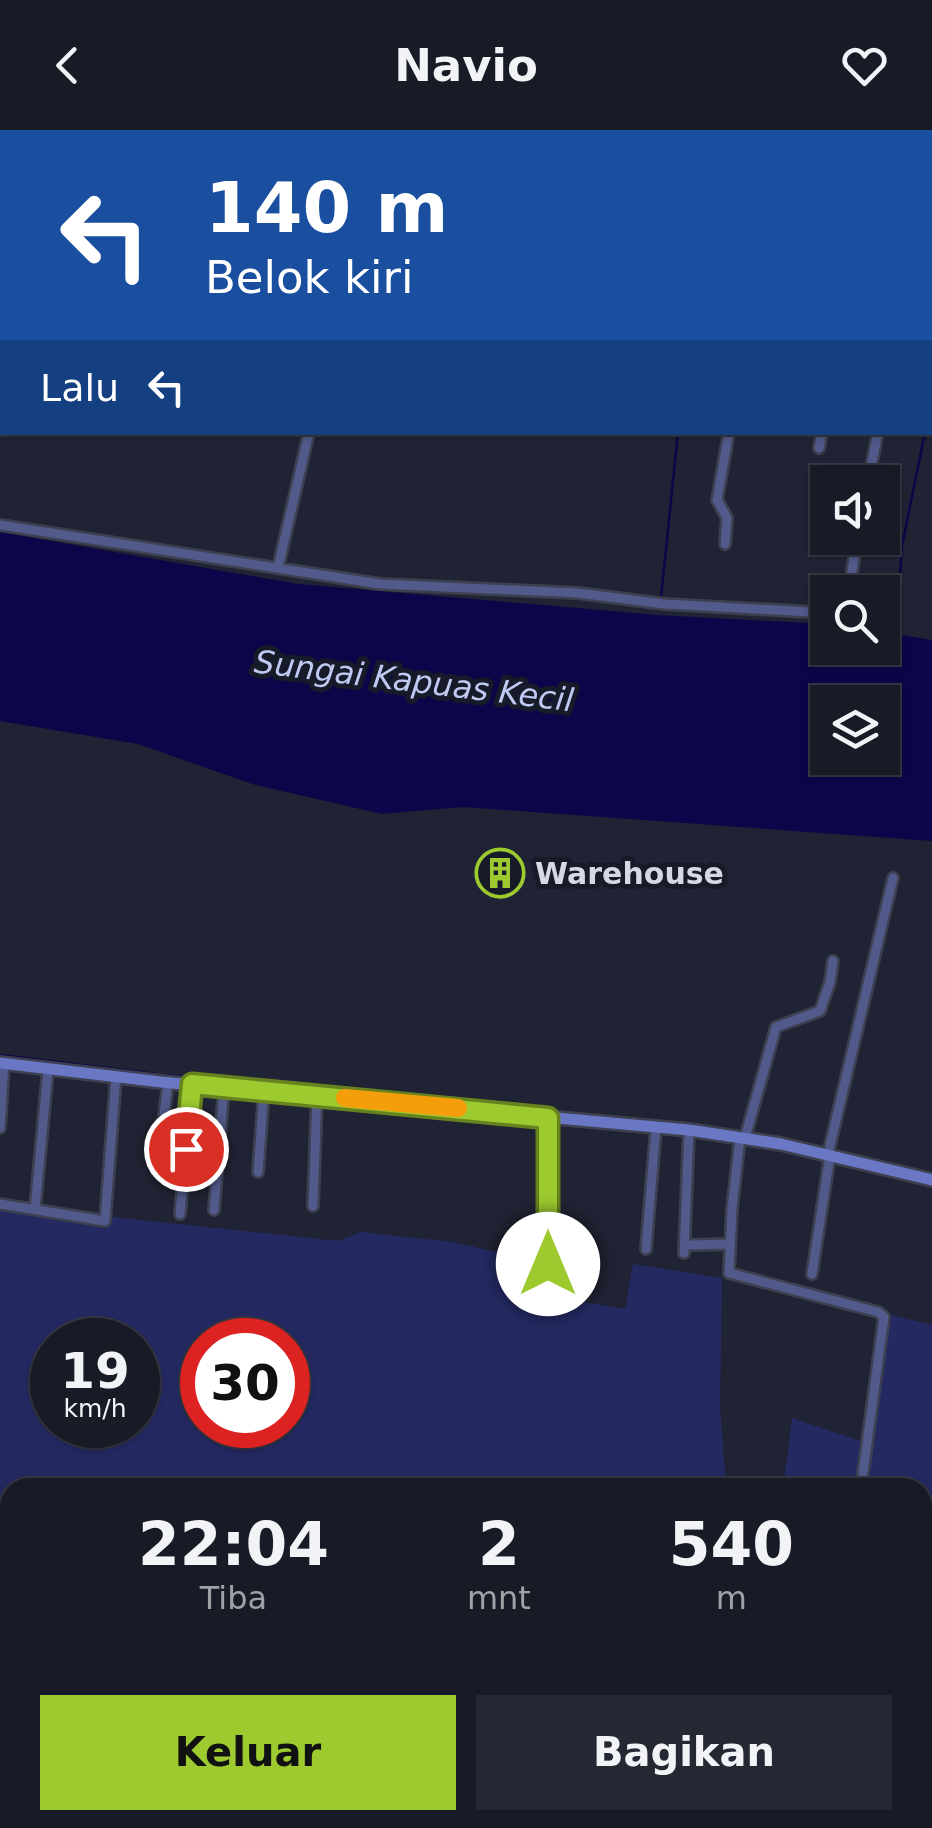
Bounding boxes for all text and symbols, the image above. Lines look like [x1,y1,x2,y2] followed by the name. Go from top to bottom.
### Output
[40,38,95,93] icon: back
[837,38,892,93] icon: heart
[394,39,538,92] text: Navio
[205,167,448,249] text: 140 m
[40,170,170,300] icon: left
[205,251,414,304] text: Belok kiri
[139,360,194,415] icon: left
[40,366,119,410] text: Lalu
[810,465,900,775] map controls
[810,465,900,555] button: sound
[810,575,900,665] button: search
[252,643,576,719] water label: Sungai Kapuas Kecil
[810,685,900,775] button: layers
[474,847,526,899] building icon: Warehouse
[535,856,724,891] place label: Warehouse
[144,1107,229,1192] pin
[159,1122,214,1177] icon: arrive
[496,1212,600,1316] position arrow
[180,1318,310,1448] speed limit sign: 30
[60,1342,130,1400] text: 19
[63,1394,127,1423] text: km/h
[138,1509,329,1579] text: 22:04
[478,1509,520,1579] text: 2
[669,1509,794,1579] text: 540
[200,1579,267,1617] text: Tiba
[467,1579,531,1617] text: mnt
[716,1579,747,1617] text: m
[40,1695,456,1810] button: Keluar
[476,1695,892,1810] button: Bagikan

